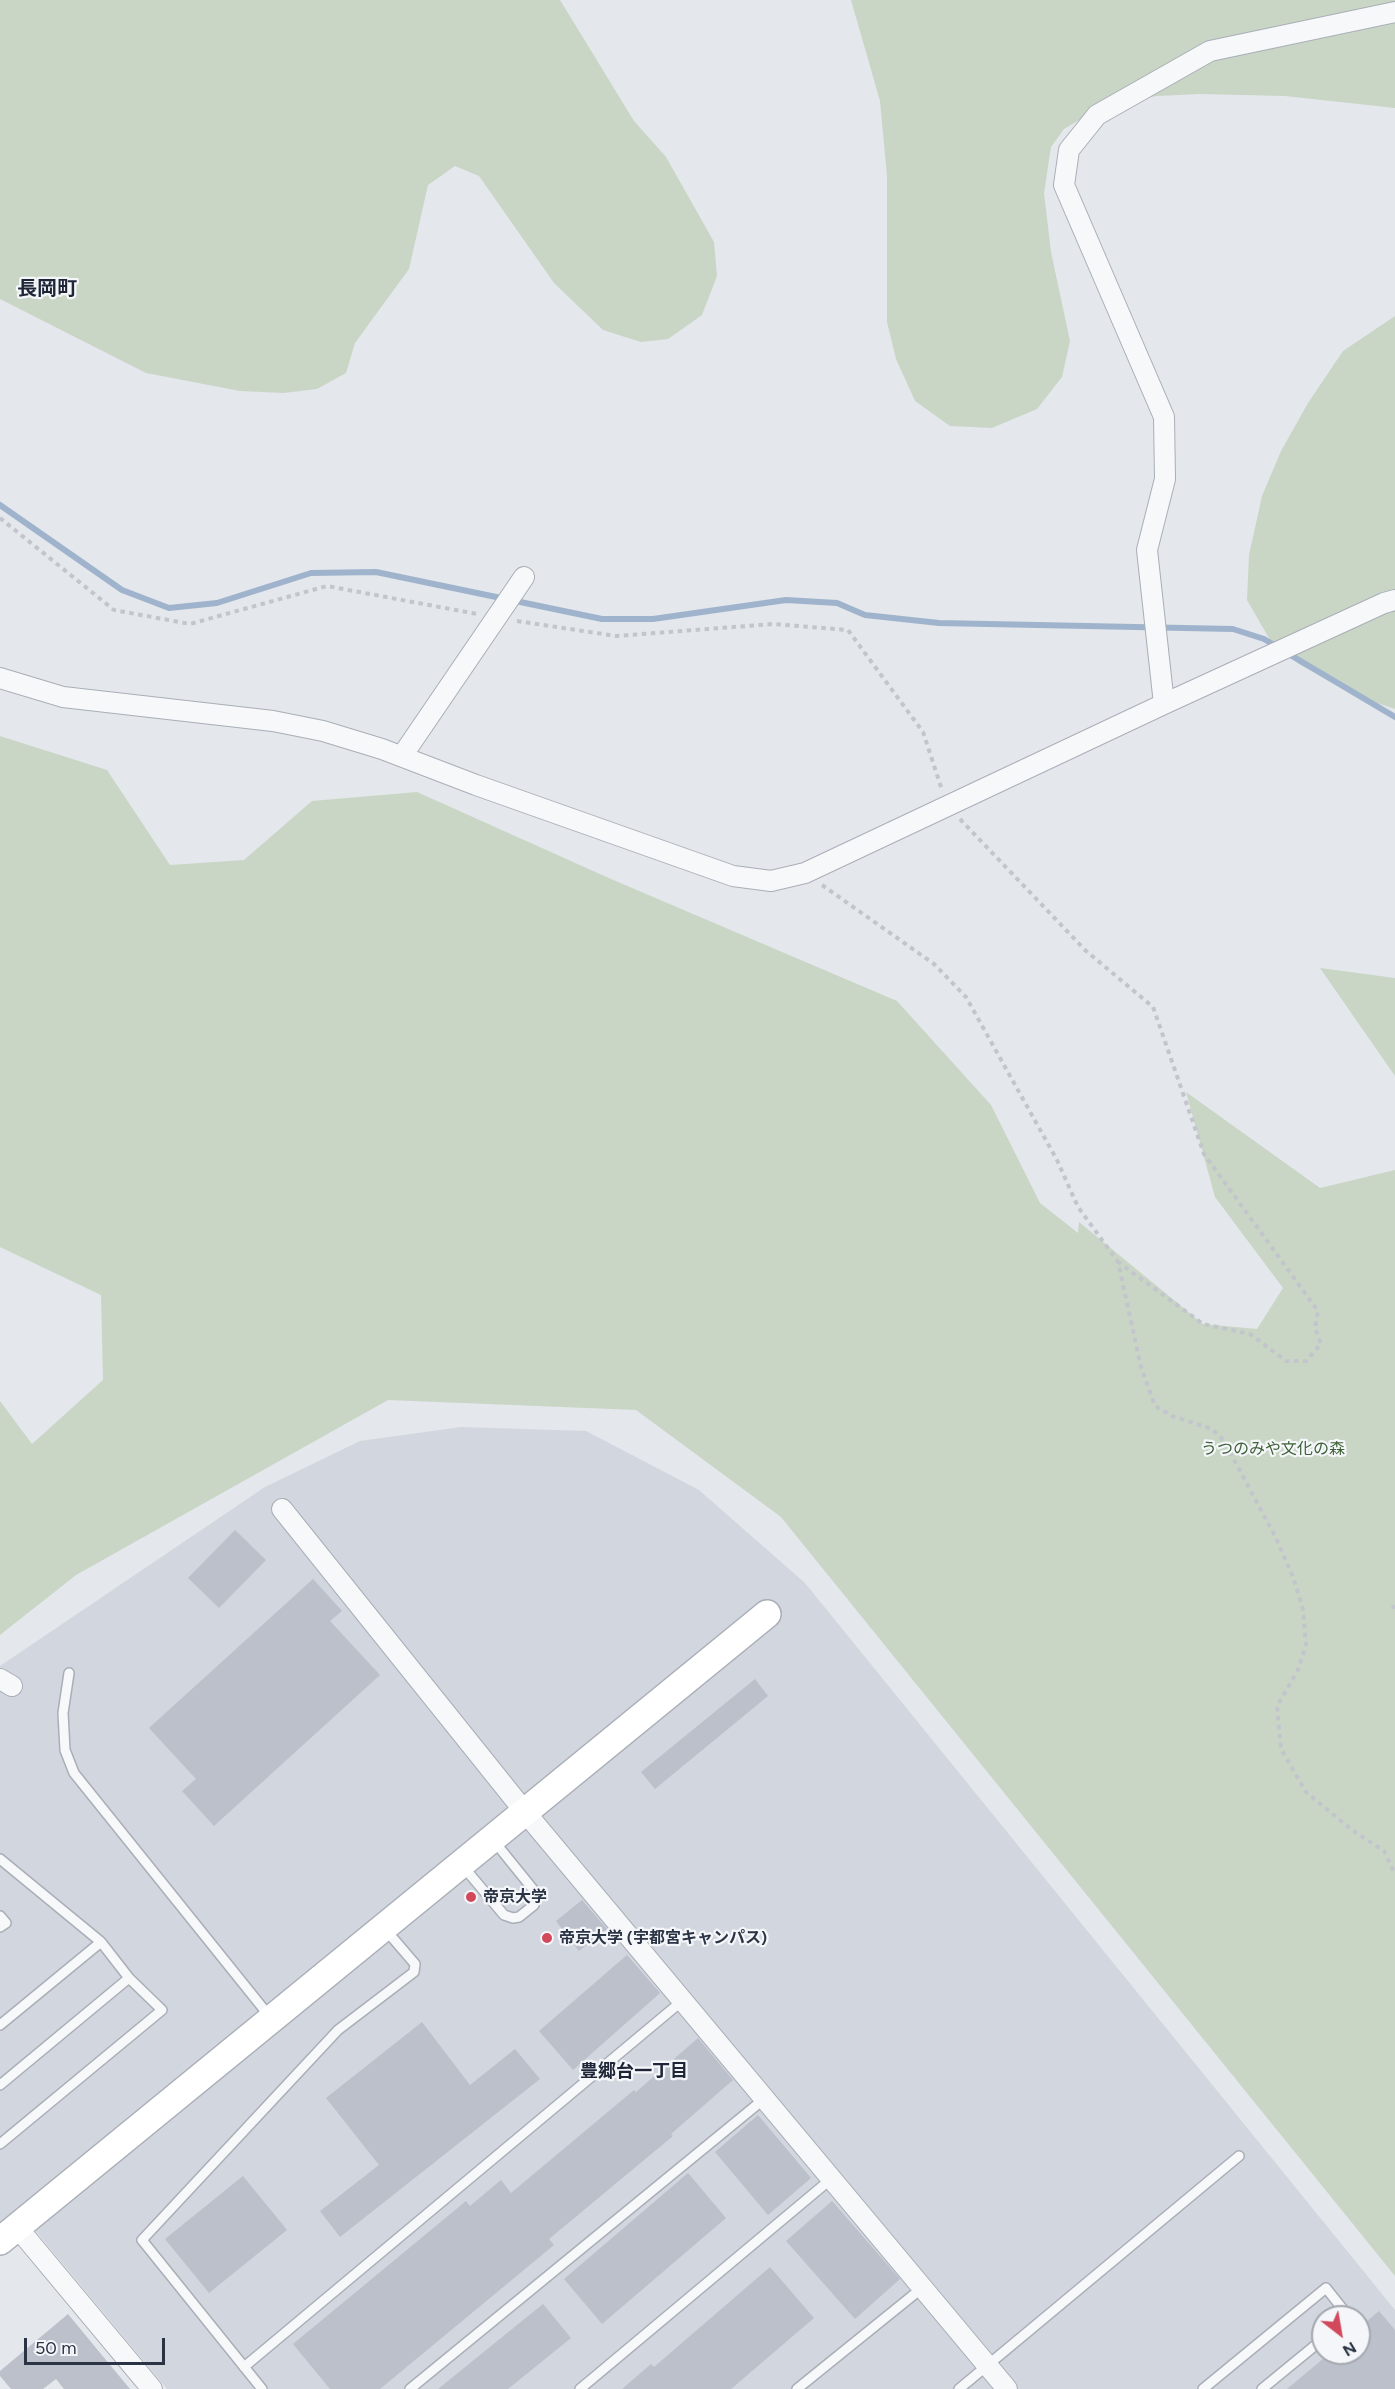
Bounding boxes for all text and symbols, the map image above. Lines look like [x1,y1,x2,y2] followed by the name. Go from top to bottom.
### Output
[17,277,77,301] district label: 長岡町
[1201,1439,1345,1459] park label: うつのみや文化の森
[483,1887,547,1907] place label: 帝京大学
[464,1890,478,1904] marker: 帝京大学
[559,1928,767,1948] place label: 帝京大学 (宇都宮キャンパス)
[540,1931,554,1945] marker: 帝京大学 (宇都宮キャンパス)
[580,2061,688,2083] district label: 豊郷台一丁目
[1311,2305,1371,2365] north arrow
[27,2326,168,2364] scale bar
[35,2337,77,2359] text: 50 m
[1339,2338,1360,2360] text: N

